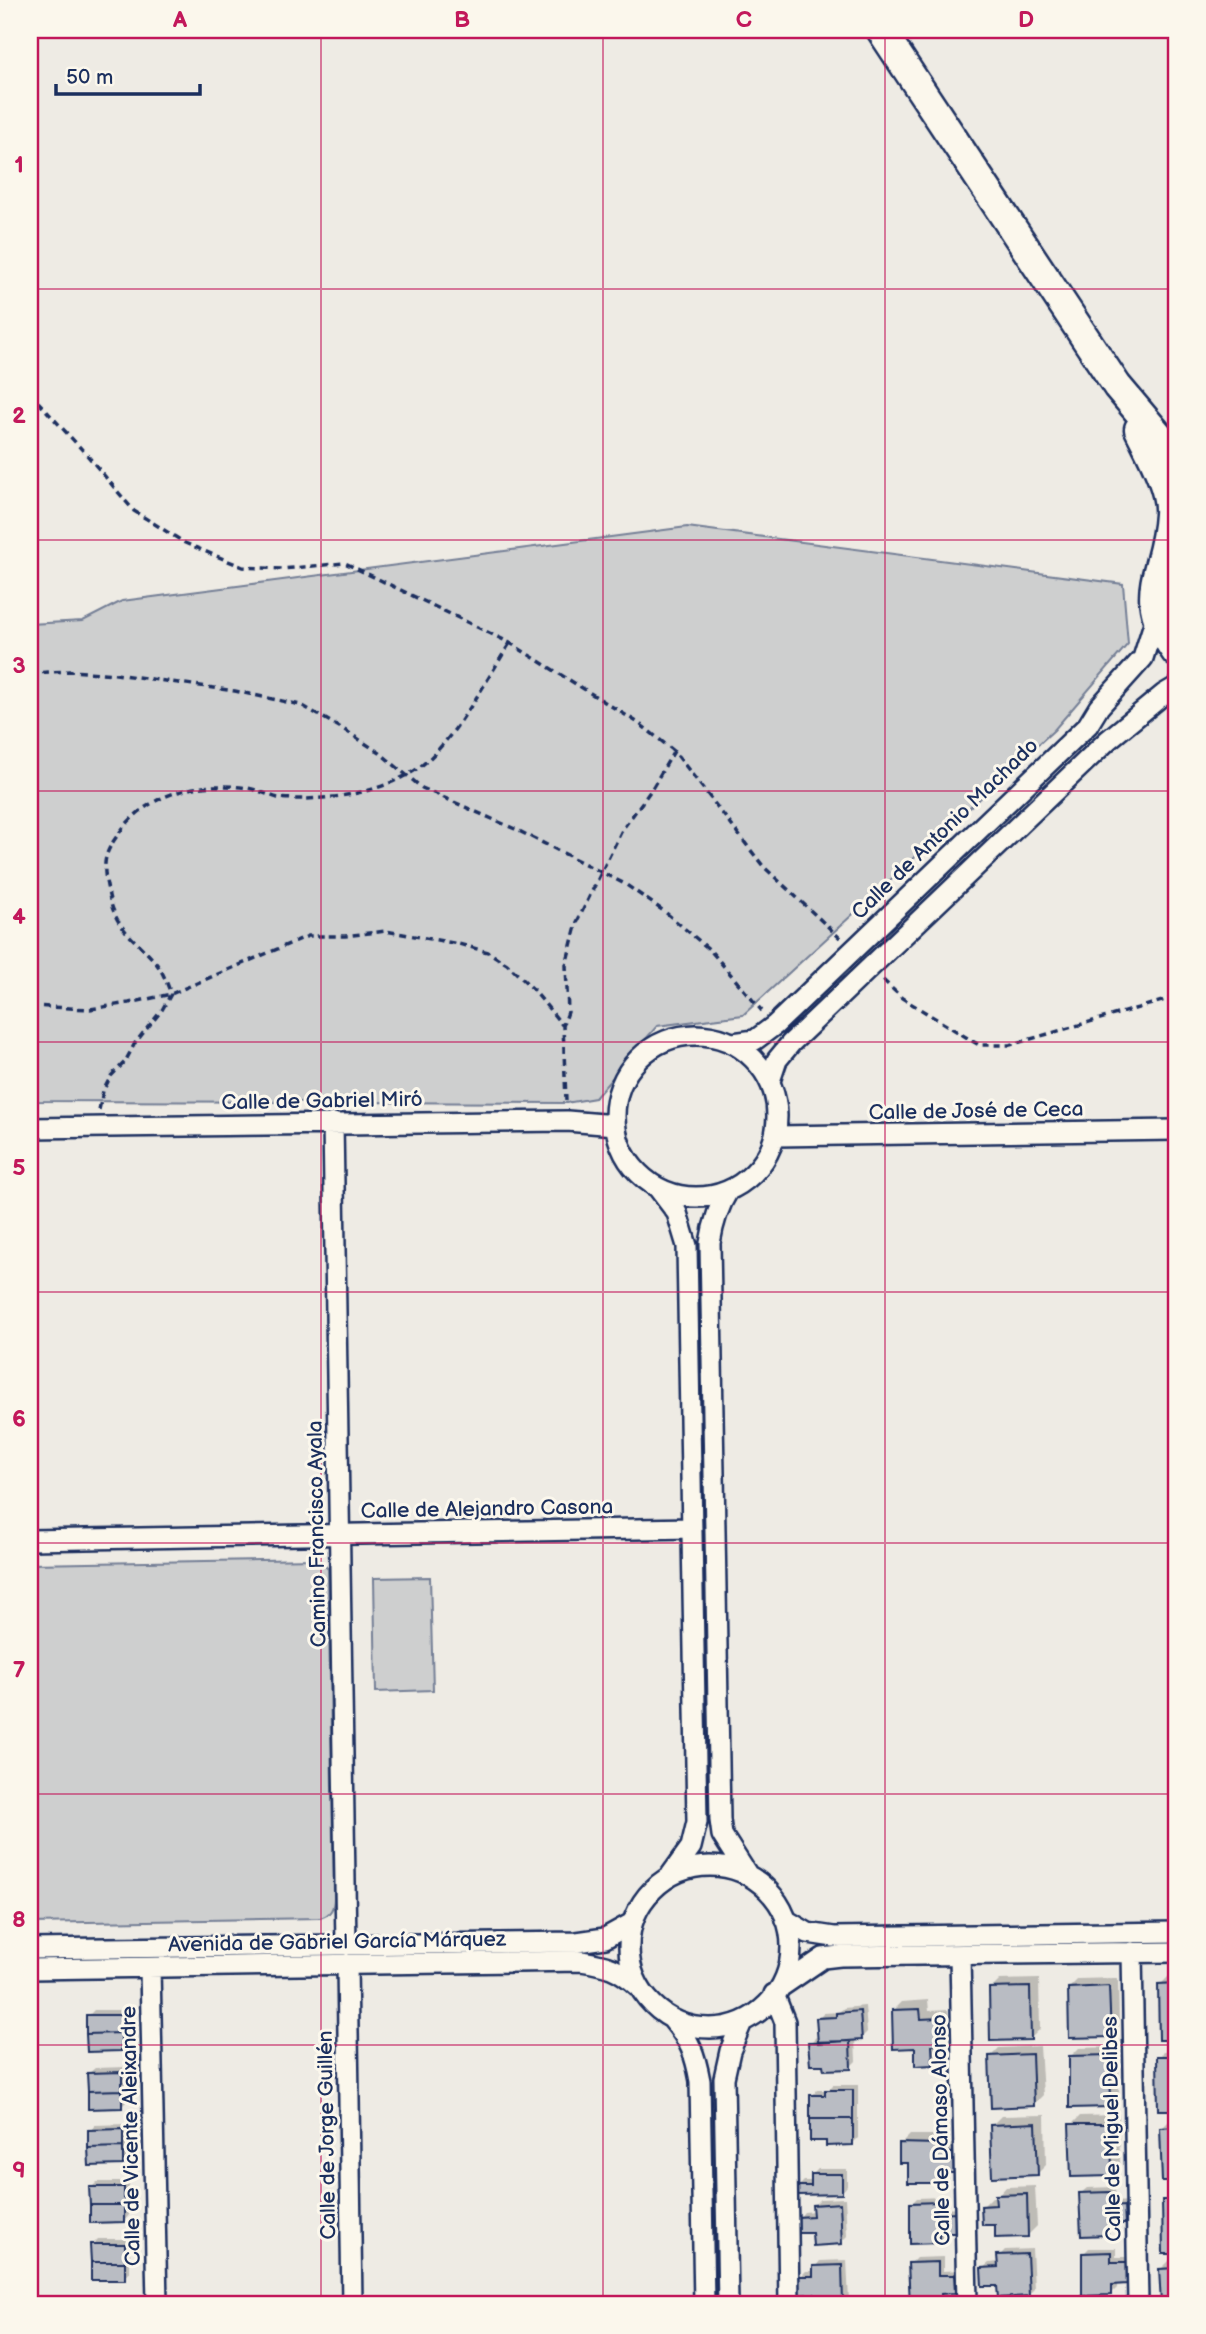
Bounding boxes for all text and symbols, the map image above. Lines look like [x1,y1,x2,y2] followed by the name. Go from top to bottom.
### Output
[172,6,188,34] text: A
[454,6,470,34] text: B
[736,6,752,34] text: C
[1018,6,1034,34] text: D
[56,52,200,96] scale bar
[66,65,113,90] text: 50 m
[14,151,24,179] text: 1
[12,402,26,430] text: 2
[12,652,26,680] text: 3
[846,733,1044,925] street label: Calle de Antonio Machado
[12,903,26,931] text: 4
[221,1087,423,1115] street label: Calle de Gabriel Miró
[868,1097,1084,1125] street label: Calle de José de Ceca
[12,1154,26,1182] text: 5
[12,1405,26,1433] text: 6
[303,1420,331,1648] street label: Camino Francisco Ayala
[361,1494,613,1524] street label: Calle de Alejandro Casona
[13,1656,26,1684] text: 7
[12,1906,26,1934] text: 8
[168,1927,507,1957] street label: Avenida de Gabriel García Márquez
[116,2006,146,2266] street label: Calle de Vicente Aleixandre
[926,2014,956,2246] street label: Calle de Dámaso Alonso
[1098,2016,1126,2242] street label: Calle de Miguel Delibes
[313,2030,341,2240] street label: Calle de Jorge Guillén
[12,2157,26,2185] text: 9

